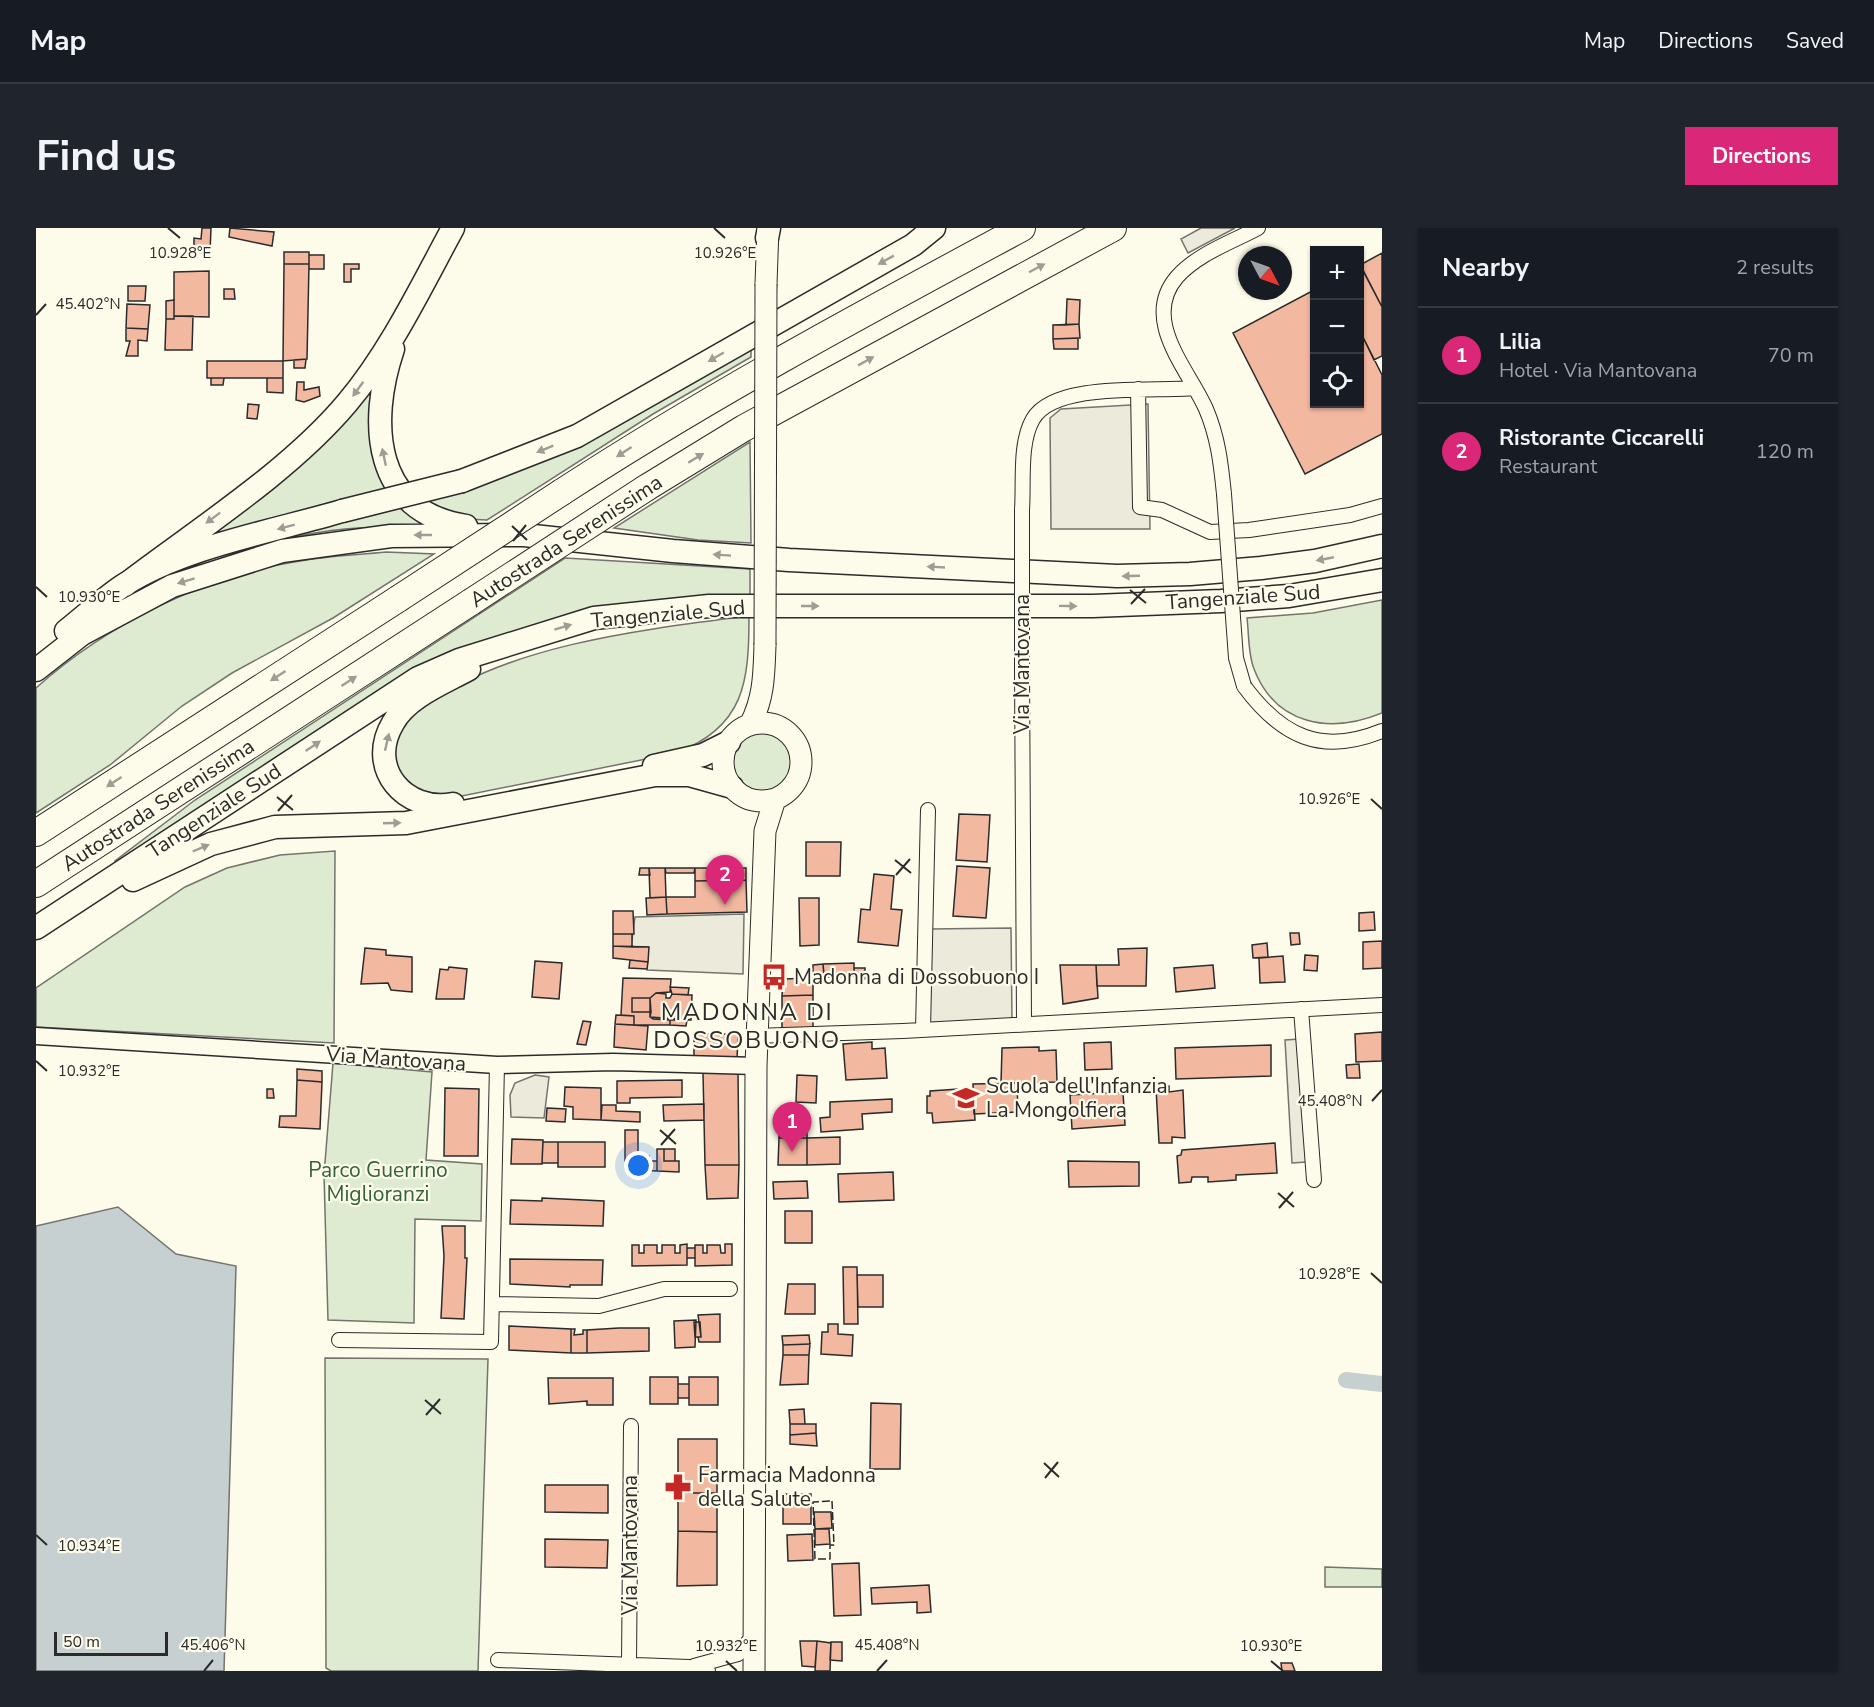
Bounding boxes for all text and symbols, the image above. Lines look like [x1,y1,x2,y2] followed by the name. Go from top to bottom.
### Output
[30,22,86,60] text: Map
[1584,27,1625,55] text: Map
[1658,27,1753,55] text: Directions
[1786,27,1844,55] text: Saved
[1685,127,1838,185] button: Directions
[36,128,176,185] text: Find us
[149,243,211,263] text: 10.928°E
[694,243,756,263] text: 10.926°E
[1238,246,1292,300] north arrow
[1310,246,1364,408] map controls
[1310,246,1364,300] button: +
[1442,250,1529,285] text: Nearby
[1736,254,1814,281] text: 2 results
[877,255,894,265] one-way arrow
[1029,263,1046,273] one-way arrow
[55,294,121,314] text: 45.402°N
[1310,300,1364,354] button: −
[1499,327,1542,357] text: Lilia
[1456,342,1468,369] text: 1
[1768,342,1814,369] text: 70 m
[707,352,724,362] one-way arrow
[1310,354,1364,408] button: locate
[858,356,875,366] one-way arrow
[1499,357,1697,384] text: Hotel · Via Mantovana
[352,380,364,396] one-way arrow
[1499,423,1704,453] text: Ristorante Ciccarelli
[1456,438,1468,465] text: 2
[1756,438,1814,465] text: 120 m
[535,444,553,454] one-way arrow
[616,446,632,458] one-way arrow
[379,448,389,466] one-way arrow
[688,452,704,463] one-way arrow
[1499,453,1597,480] text: Restaurant
[464,468,668,614] street label: Autostrada Serenissima
[206,512,222,524] one-way arrow
[276,523,294,532] one-way arrow
[413,531,432,540] one-way arrow
[712,550,731,560] one-way arrow
[1315,555,1334,564] one-way arrow
[927,562,946,571] one-way arrow
[1121,571,1140,580] one-way arrow
[177,577,195,586] one-way arrow
[1165,578,1321,616] street label: Tangenziale Sud
[58,587,120,607] text: 10.930°E
[590,593,746,635] street label: Tangenziale Sud
[1008,594,1036,735] street label: Via Mantovana
[800,601,819,611] one-way arrow
[1058,601,1077,611] one-way arrow
[554,622,572,631] one-way arrow
[270,671,286,682] one-way arrow
[341,675,357,687] one-way arrow
[56,732,260,878] street label: Autostrada Serenissima
[382,733,392,751] one-way arrow
[305,740,321,751] one-way arrow
[141,757,287,865] street label: Tangenziale Sud
[106,777,122,788] one-way arrow
[1298,789,1360,809] text: 10.926°E
[383,819,402,828] one-way arrow
[192,843,210,853] one-way arrow
[706,856,744,905] pin: 2
[759,962,789,992] bus stop icon: Madonna di Dossobuono I
[794,963,1039,991] place label: Madonna di Dossobuono I
[653,996,841,1056] district label: MADONNA DI DOSSOBUONO
[324,1040,467,1078] street label: Via Mantovana
[58,1061,120,1081] text: 10.932°E
[986,1072,1168,1124] place label: Scuola dell'Infanzia La Mongolfiera
[951,1083,981,1113] school or university icon: Scuola dell'Infanzia La Mongolfiera
[1297,1091,1363,1111] text: 45.408°N
[772,1102,812,1152] pin: 1
[624,1151,653,1180] your location
[308,1156,448,1208] park label: Parco Guerrino Miglioranzi
[1298,1264,1360,1284] text: 10.928°E
[698,1461,876,1513] place label: Farmacia Madonna della Salute
[663,1472,693,1502] pharmacy icon: Farmacia Madonna della Salute
[616,1475,644,1616] street label: Via Mantovana
[58,1536,120,1556] text: 10.934°E
[54,1629,168,1656] scale bar
[63,1631,100,1653] text: 50 m
[180,1635,246,1655] text: 45.406°N
[854,1635,920,1655] text: 45.408°N
[695,1636,757,1656] text: 10.932°E
[1240,1636,1302,1656] text: 10.930°E

